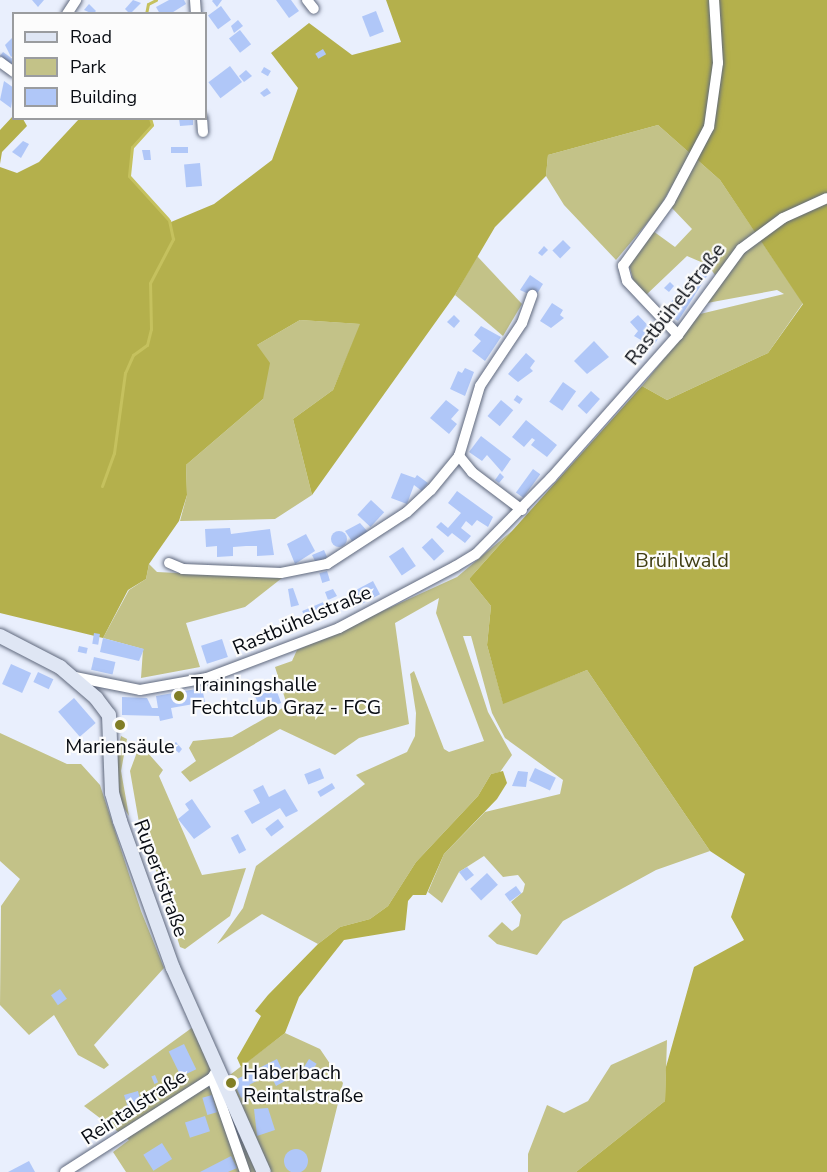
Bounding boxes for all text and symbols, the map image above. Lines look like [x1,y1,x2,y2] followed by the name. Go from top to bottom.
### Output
[12,12,207,120] legend
[70,25,112,49] text: Road
[70,55,106,79] text: Park
[70,85,137,109] text: Building
[620,238,730,370] street label: Rastbühelstraße
[635,548,729,572] park label: Brühlwald
[229,580,375,660] street label: Rastbühelstraße
[191,672,381,719] place label: Trainingshalle Fechtclub Graz - FCG
[172,689,186,703] marker: Trainingshalle Fechtclub Graz - FCG
[113,718,127,732] marker: Mariensäule
[65,734,175,758] place label: Mariensäule
[129,816,193,940] street label: Rupertistraße
[243,1060,363,1107] place label: Haberbach Reintalstraße
[77,1064,191,1150] street label: Reintalstraße
[224,1076,238,1090] marker: Haberbach Reintalstraße

